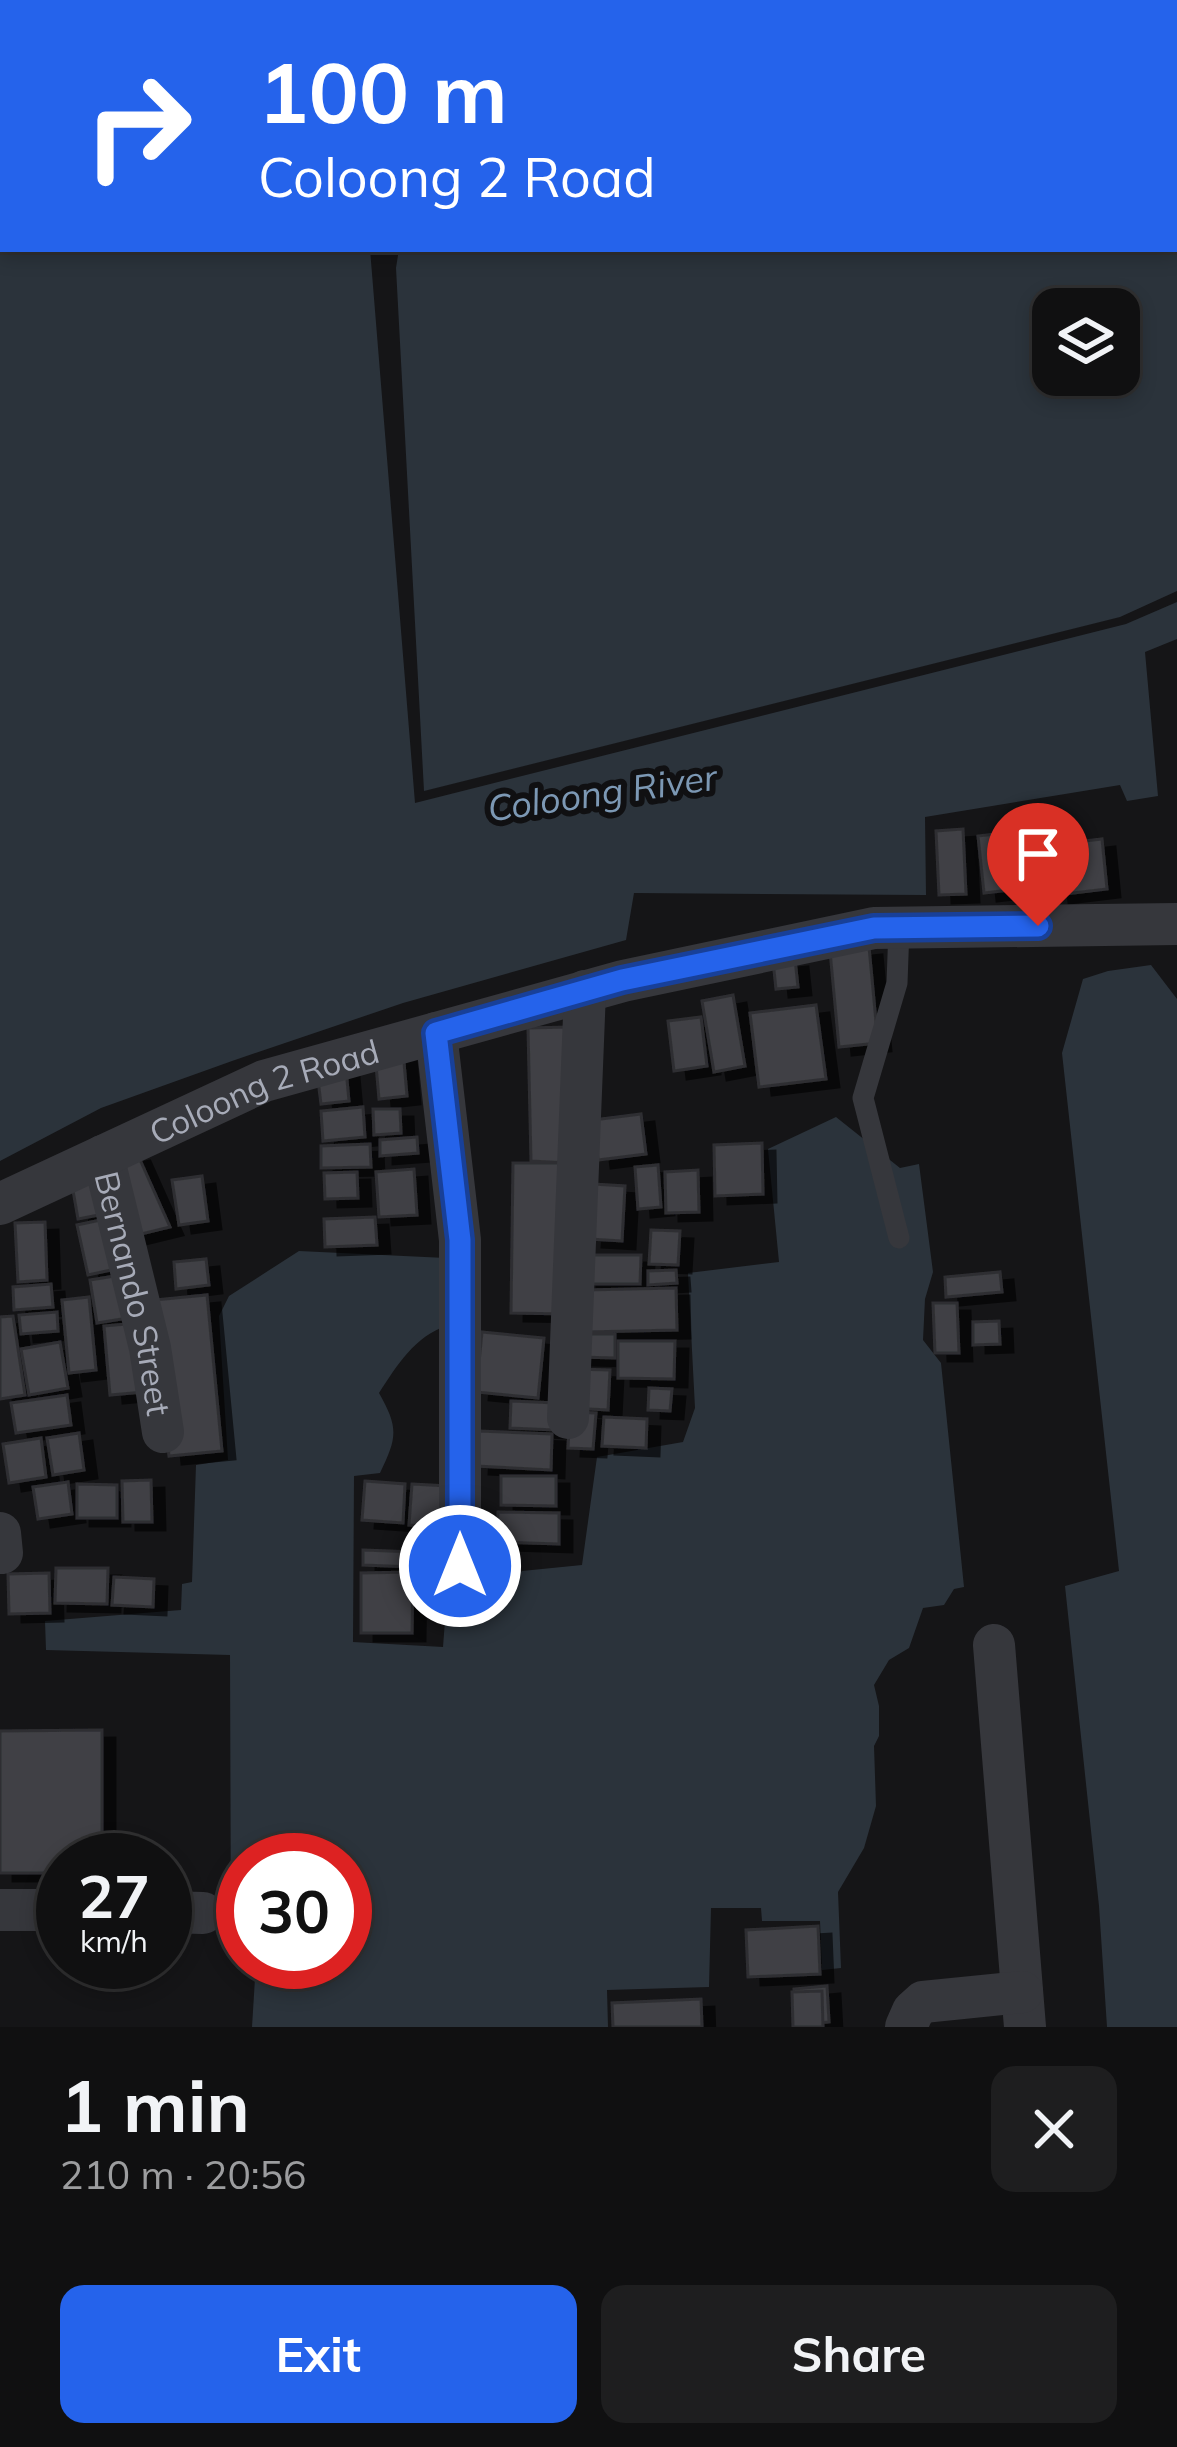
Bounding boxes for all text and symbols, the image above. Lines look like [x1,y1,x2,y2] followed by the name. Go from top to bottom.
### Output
[258,39,508,144] text: 100 m
[60,48,216,204] icon: right
[258,143,656,211] text: Coloong 2 Road
[1032,288,1140,396] map controls
[1032,288,1140,396] button: layers
[485,753,721,830] water label: Coloong River
[987,803,1089,926] pin
[1005,821,1071,887] icon: arrive
[142,1030,383,1152] street label: Coloong 2 Road
[87,1167,181,1418] street label: Bernando Street
[397,1503,523,1629] position arrow
[216,1833,372,1989] speed limit sign: 30
[78,1858,150,1933] text: 27
[80,1922,148,1960] text: km/h
[60,2060,250,2150] text: 1 min
[991,2066,1117,2192] button: close
[60,2150,306,2199] text: 210 m · 20:56
[60,2285,577,2423] button: Exit
[601,2285,1117,2423] button: Share

